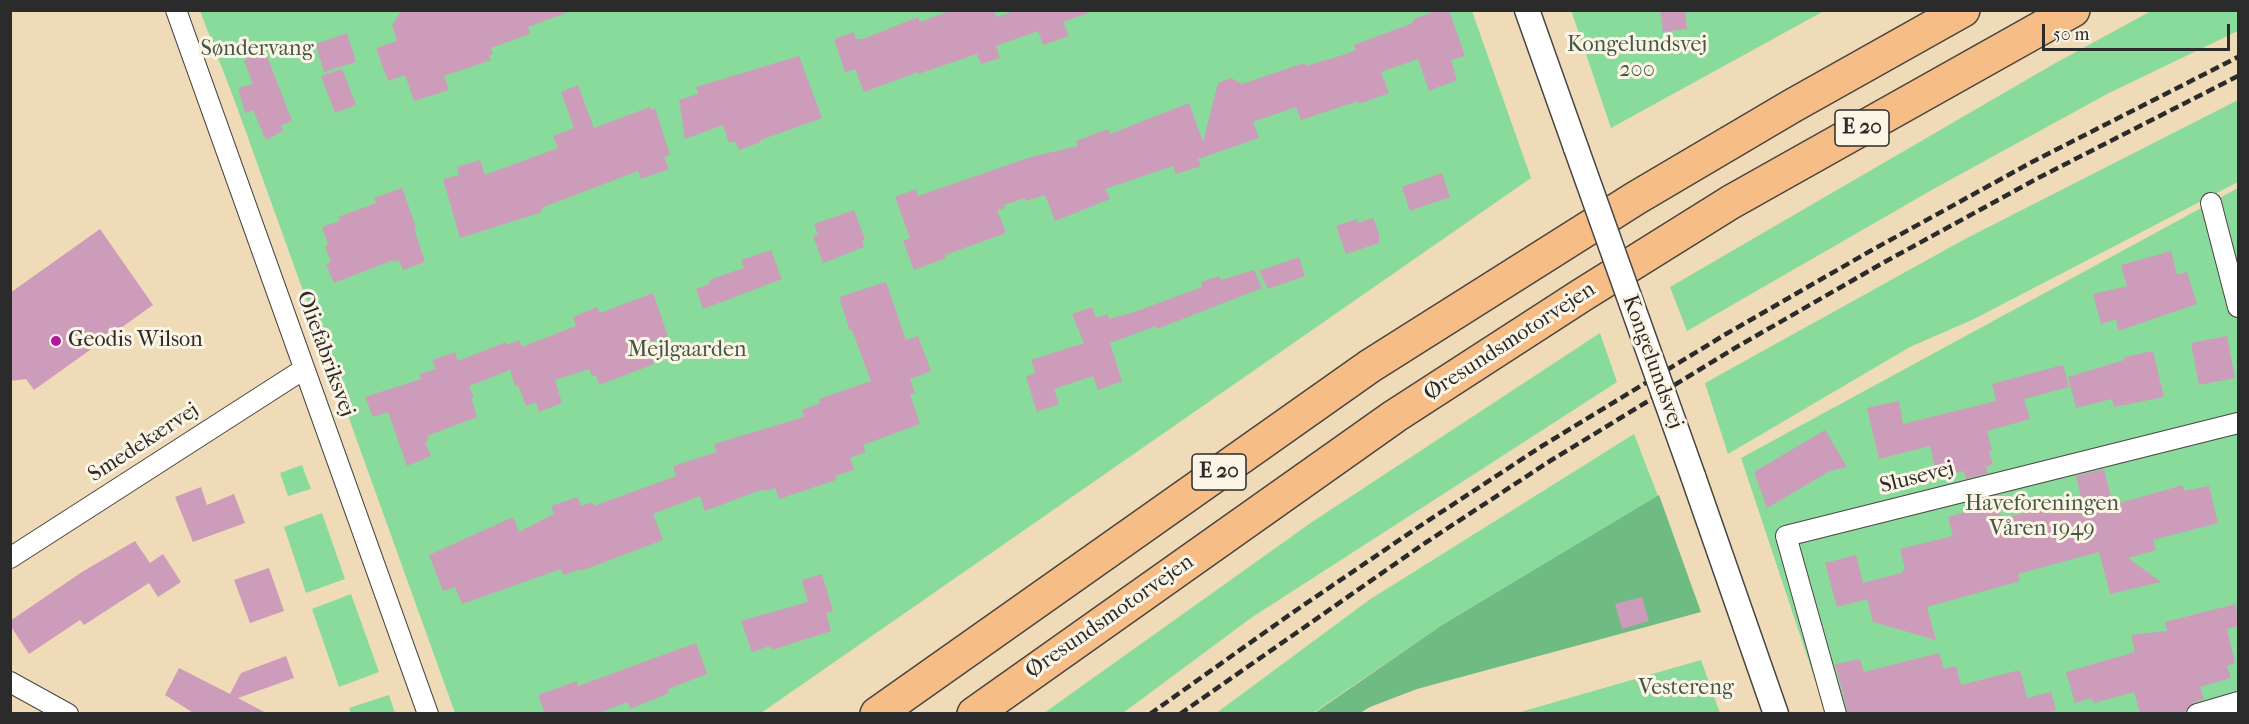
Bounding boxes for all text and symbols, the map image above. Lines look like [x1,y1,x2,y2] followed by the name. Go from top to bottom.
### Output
[2045,12,2232,50] scale bar
[2053,24,2089,45] text: 50 m
[1567,33,1707,84] park label: Kongelundsvej 200
[201,37,313,63] park label: Søndervang
[1835,110,1889,146] road number: E 20
[1419,277,1601,407] street label: Øresundsmotorvejen
[290,288,360,420] street label: Oliefabriksvej
[1616,292,1688,432] street label: Kongelundsvej
[68,328,203,354] place label: Geodis Wilson
[49,334,63,348] marker: Geodis Wilson
[627,338,747,364] park label: Mejlgaarden
[84,397,204,489] street label: Smedekærvej
[1192,454,1246,490] road number: E 20
[1877,456,1957,500] street label: Slusevej
[1965,492,2119,544] park label: Haveforeningen Våren 1949
[1021,549,1199,685] street label: Øresundsmotorvejen
[1638,676,1734,702] park label: Vestereng

